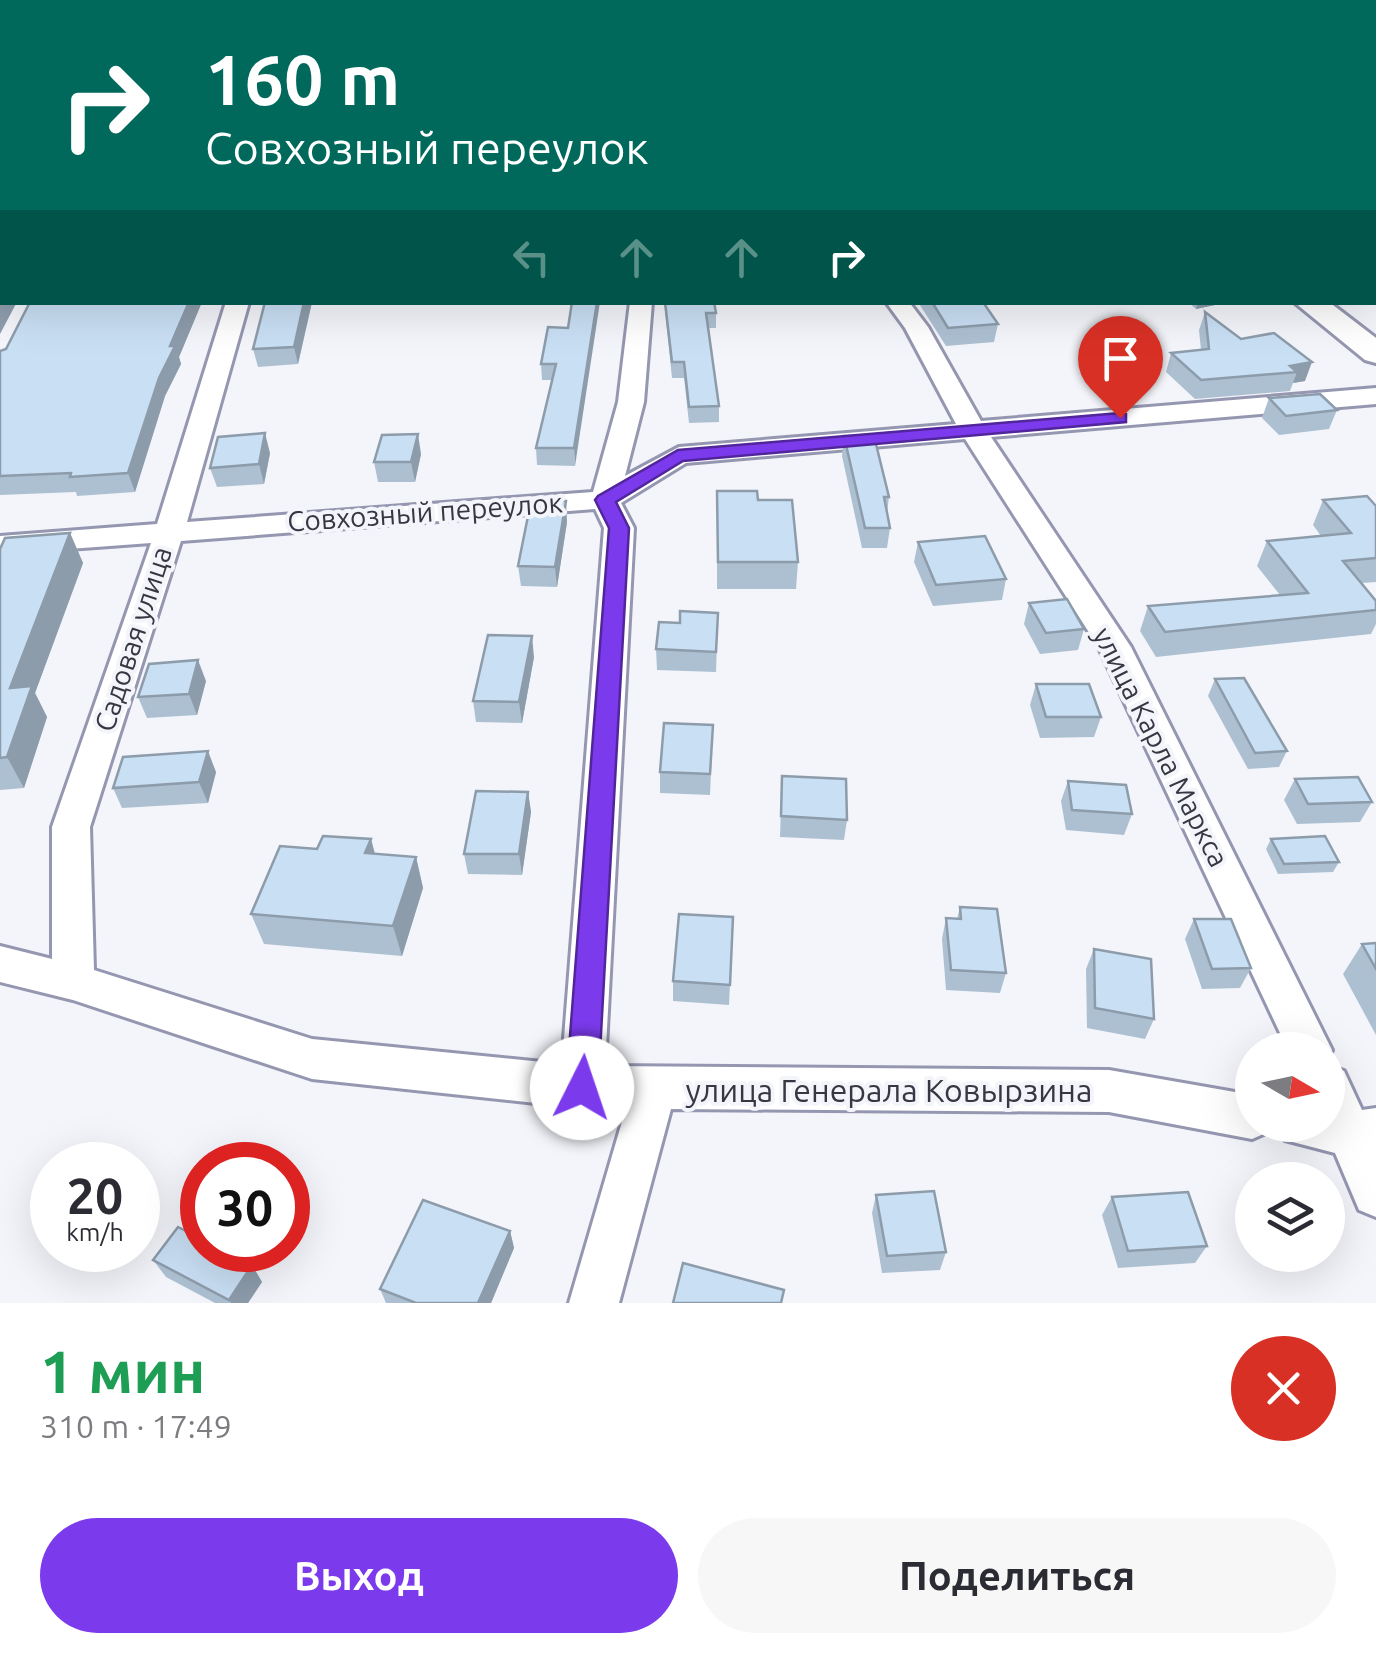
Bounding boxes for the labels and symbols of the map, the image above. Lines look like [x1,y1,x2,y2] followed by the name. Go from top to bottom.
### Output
[1078,316,1163,419] pin
[286,486,564,537] street label: Совхозный переулок
[88,543,177,735] street label: Садовая улица
[1088,622,1235,872] street label: улица Карла Маркса
[1235,1032,1345,1142] north arrow
[530,1036,634,1140] position arrow
[686,1072,1092,1108] street label: улица Генерала Ковырзина
[180,1142,310,1272] speed limit sign: 30

